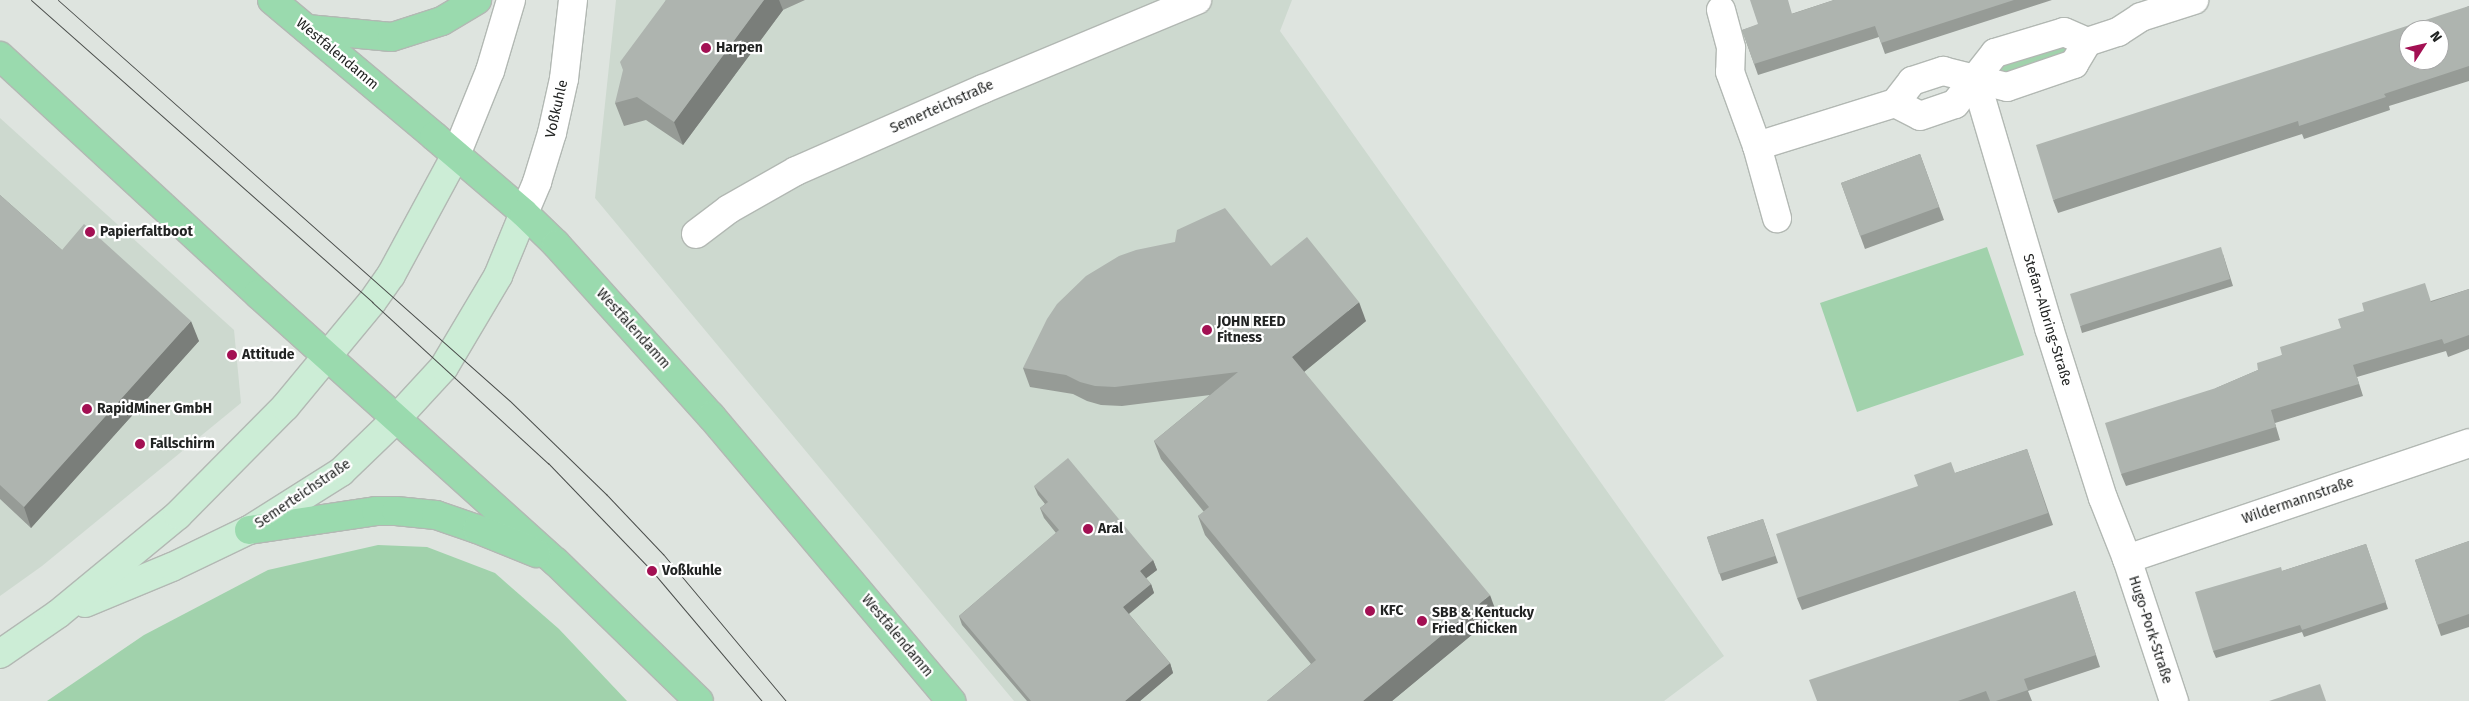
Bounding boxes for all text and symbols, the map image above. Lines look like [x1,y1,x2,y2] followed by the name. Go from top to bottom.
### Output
[292,15,382,93] street label: Westfalendamm
[2399,20,2449,70] north arrow
[2426,28,2446,45] text: N
[716,40,763,56] place label: Harpen
[700,42,712,54] marker: Harpen
[888,77,996,137] street label: Semerteichstraße
[542,78,572,140] street label: Voßkuhle
[100,224,193,240] place label: Papierfaltboot
[84,226,96,238] marker: Papierfaltboot
[2019,252,2075,388] street label: Stefan-Albring-Straße
[593,285,673,373] street label: Westfalendamm
[1217,314,1286,347] place label: JOHN REED Fitness
[1201,324,1213,336] marker: JOHN REED Fitness
[242,347,295,363] place label: Attitude
[226,349,238,361] marker: Attitude
[97,401,212,417] place label: RapidMiner GmbH
[81,403,93,415] marker: RapidMiner GmbH
[150,436,215,452] place label: Fallschirm
[134,438,146,450] marker: Fallschirm
[252,456,354,532] street label: Semerteichstraße
[2240,474,2356,528] street label: Wildermannstraße
[1098,521,1123,537] place label: Aral
[1082,523,1094,535] marker: Aral
[662,563,722,579] place label: Voßkuhle
[646,565,658,577] marker: Voßkuhle
[2125,574,2175,686] street label: Hugo-Pork-Straße
[858,591,936,681] street label: Westfalendamm
[1380,603,1403,619] place label: KFC
[1364,605,1376,617] marker: KFC
[1432,605,1534,638] place label: SBB & Kentucky Fried Chicken
[1416,615,1428,627] marker: SBB & Kentucky Fried Chicken

